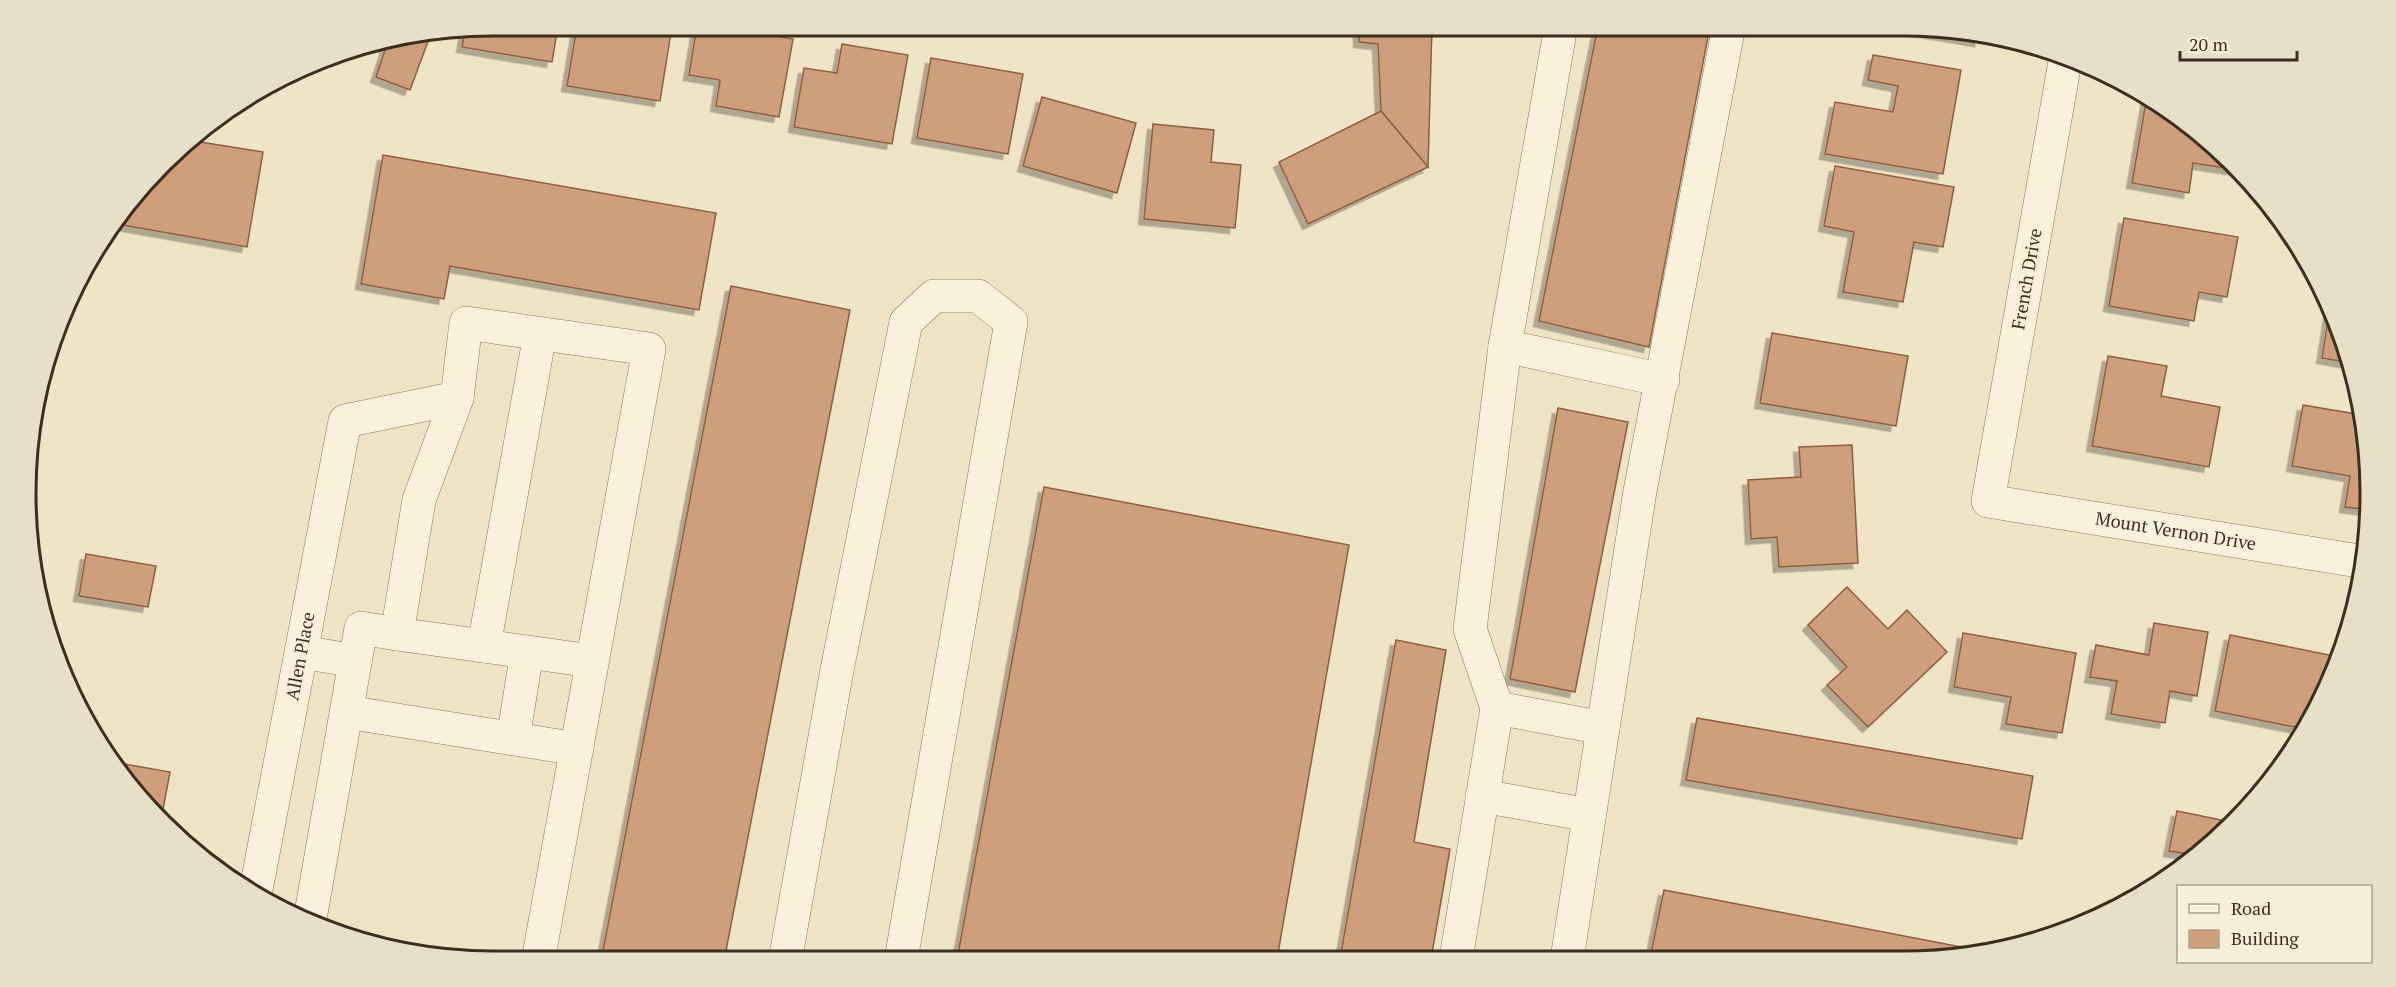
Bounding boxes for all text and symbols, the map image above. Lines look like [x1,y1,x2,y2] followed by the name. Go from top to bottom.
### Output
[2180,24,2297,62] scale bar
[2189,32,2229,56] text: 20 m
[2005,226,2047,331] street label: French Drive
[2094,506,2258,555] street label: Mount Vernon Drive
[279,610,320,702] street label: Allen Place
[2177,885,2372,963] legend
[2231,896,2271,920] text: Road
[2231,926,2299,950] text: Building

